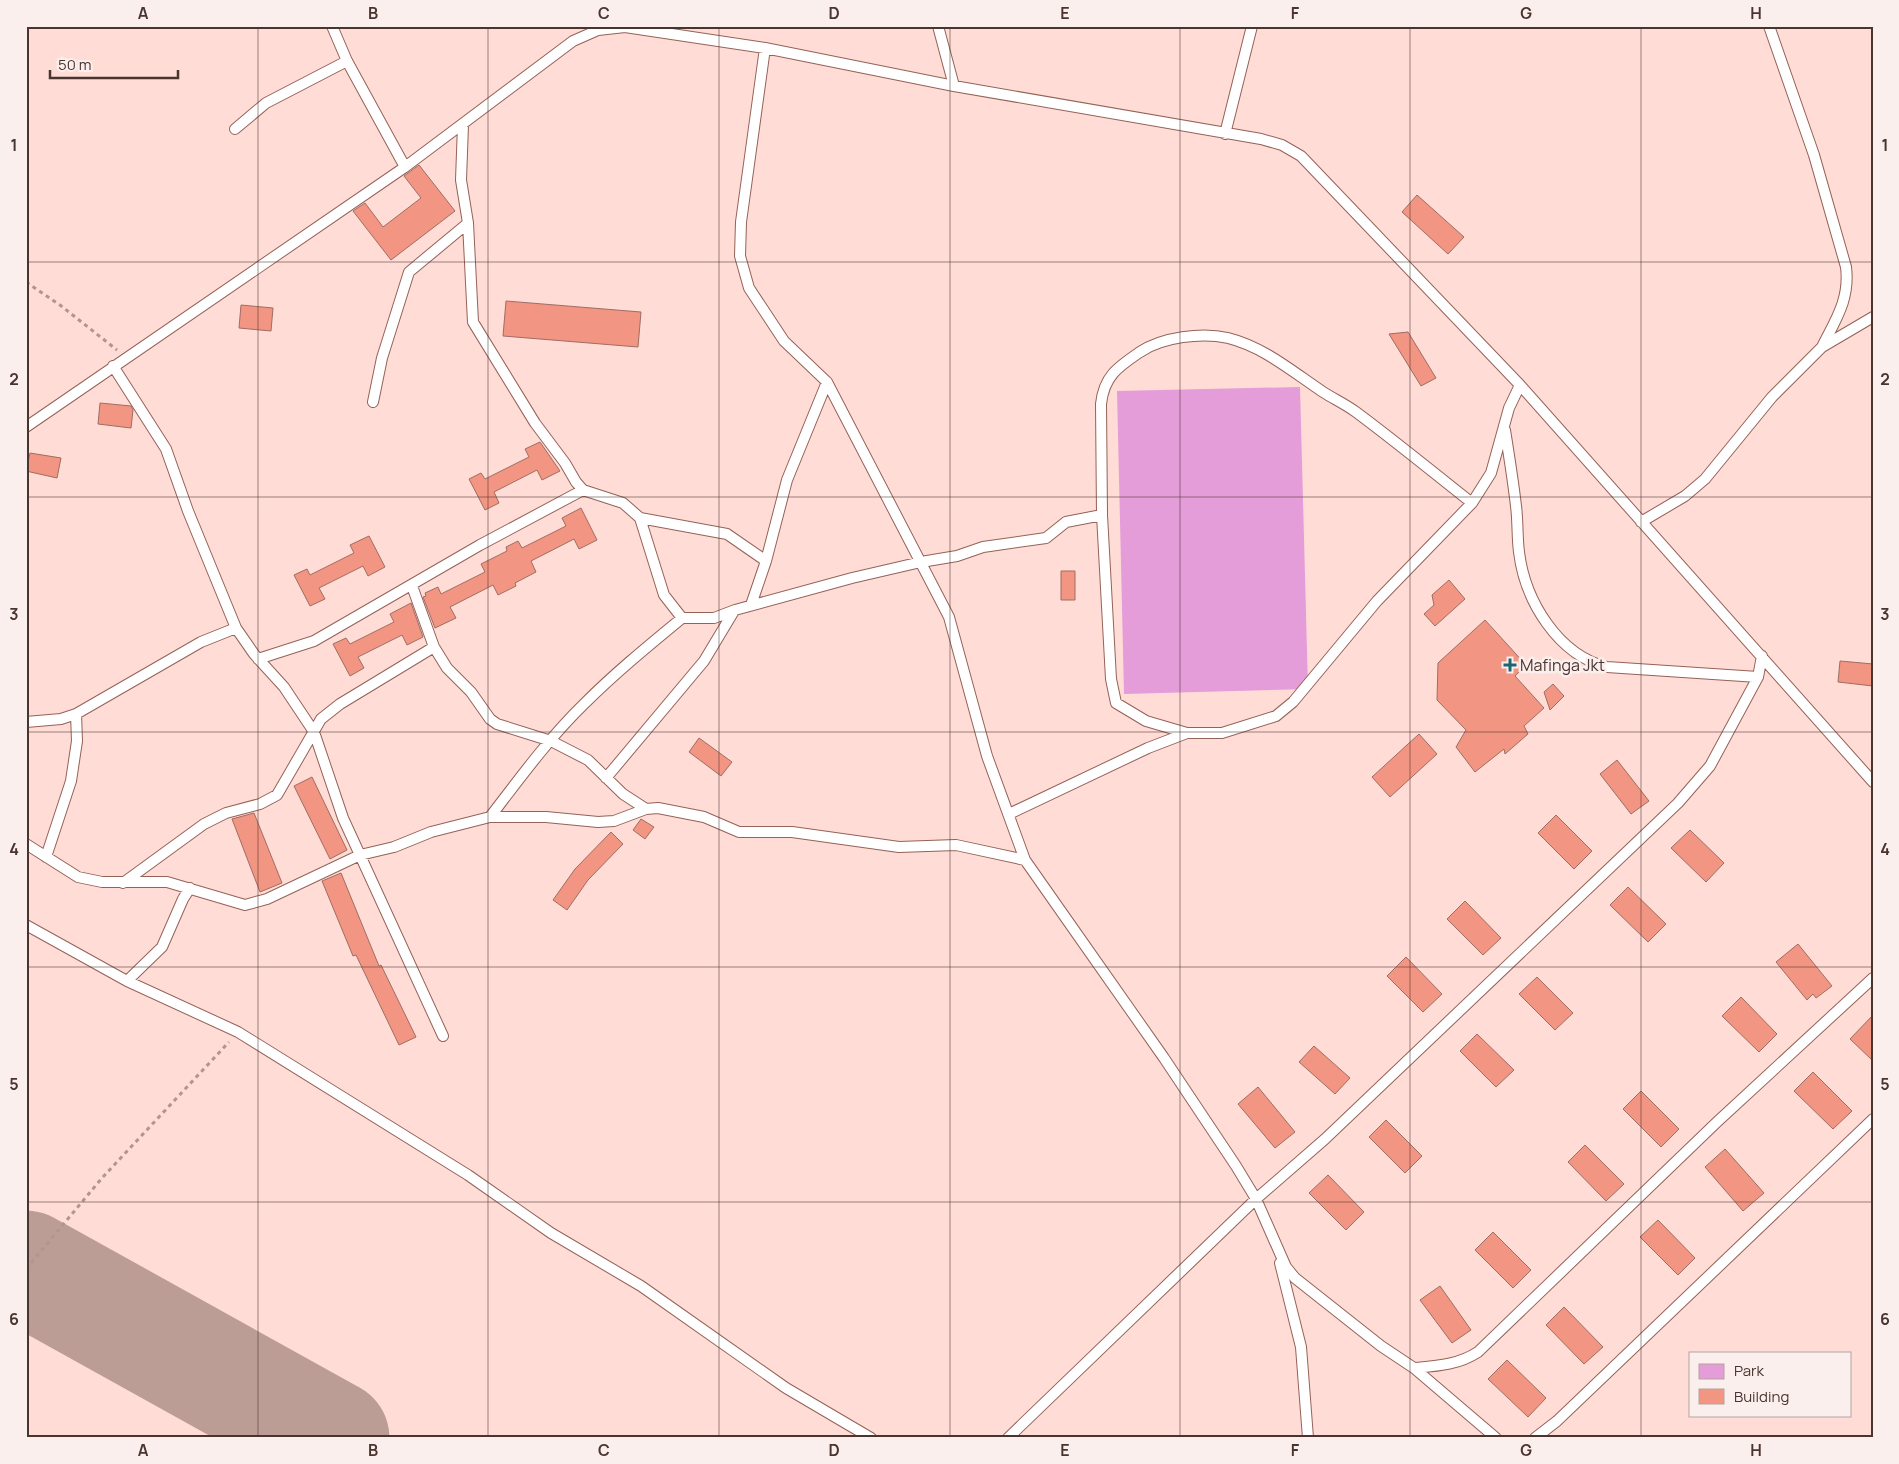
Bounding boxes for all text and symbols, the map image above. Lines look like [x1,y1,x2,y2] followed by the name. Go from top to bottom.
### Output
[138,2,149,24] text: A
[368,2,378,24] text: B
[598,2,610,24] text: C
[828,2,840,24] text: D
[1060,2,1070,24] text: E
[1291,2,1300,24] text: F
[1520,2,1532,24] text: G
[1750,2,1762,24] text: H
[50,48,178,80] scale bar
[58,54,92,75] text: 50 m
[10,134,18,156] text: 1
[1881,134,1889,156] text: 1
[9,368,19,390] text: 2
[1880,368,1890,390] text: 2
[9,603,19,625] text: 3
[1880,603,1890,625] text: 3
[1520,654,1605,676] place label: Mafinga Jkt
[1504,659,1516,671] marker: Mafinga Jkt
[9,838,19,860] text: 4
[1880,838,1890,860] text: 4
[9,1073,19,1095] text: 5
[1880,1073,1890,1095] text: 5
[9,1308,19,1330] text: 6
[1880,1308,1890,1330] text: 6
[1689,1352,1852,1416] legend
[1734,1360,1764,1381] text: Park
[1734,1386,1789,1407] text: Building
[138,1439,149,1461] text: A
[368,1439,378,1461] text: B
[598,1439,610,1461] text: C
[828,1439,840,1461] text: D
[1060,1439,1070,1461] text: E
[1291,1439,1300,1461] text: F
[1520,1439,1532,1461] text: G
[1750,1439,1762,1461] text: H

